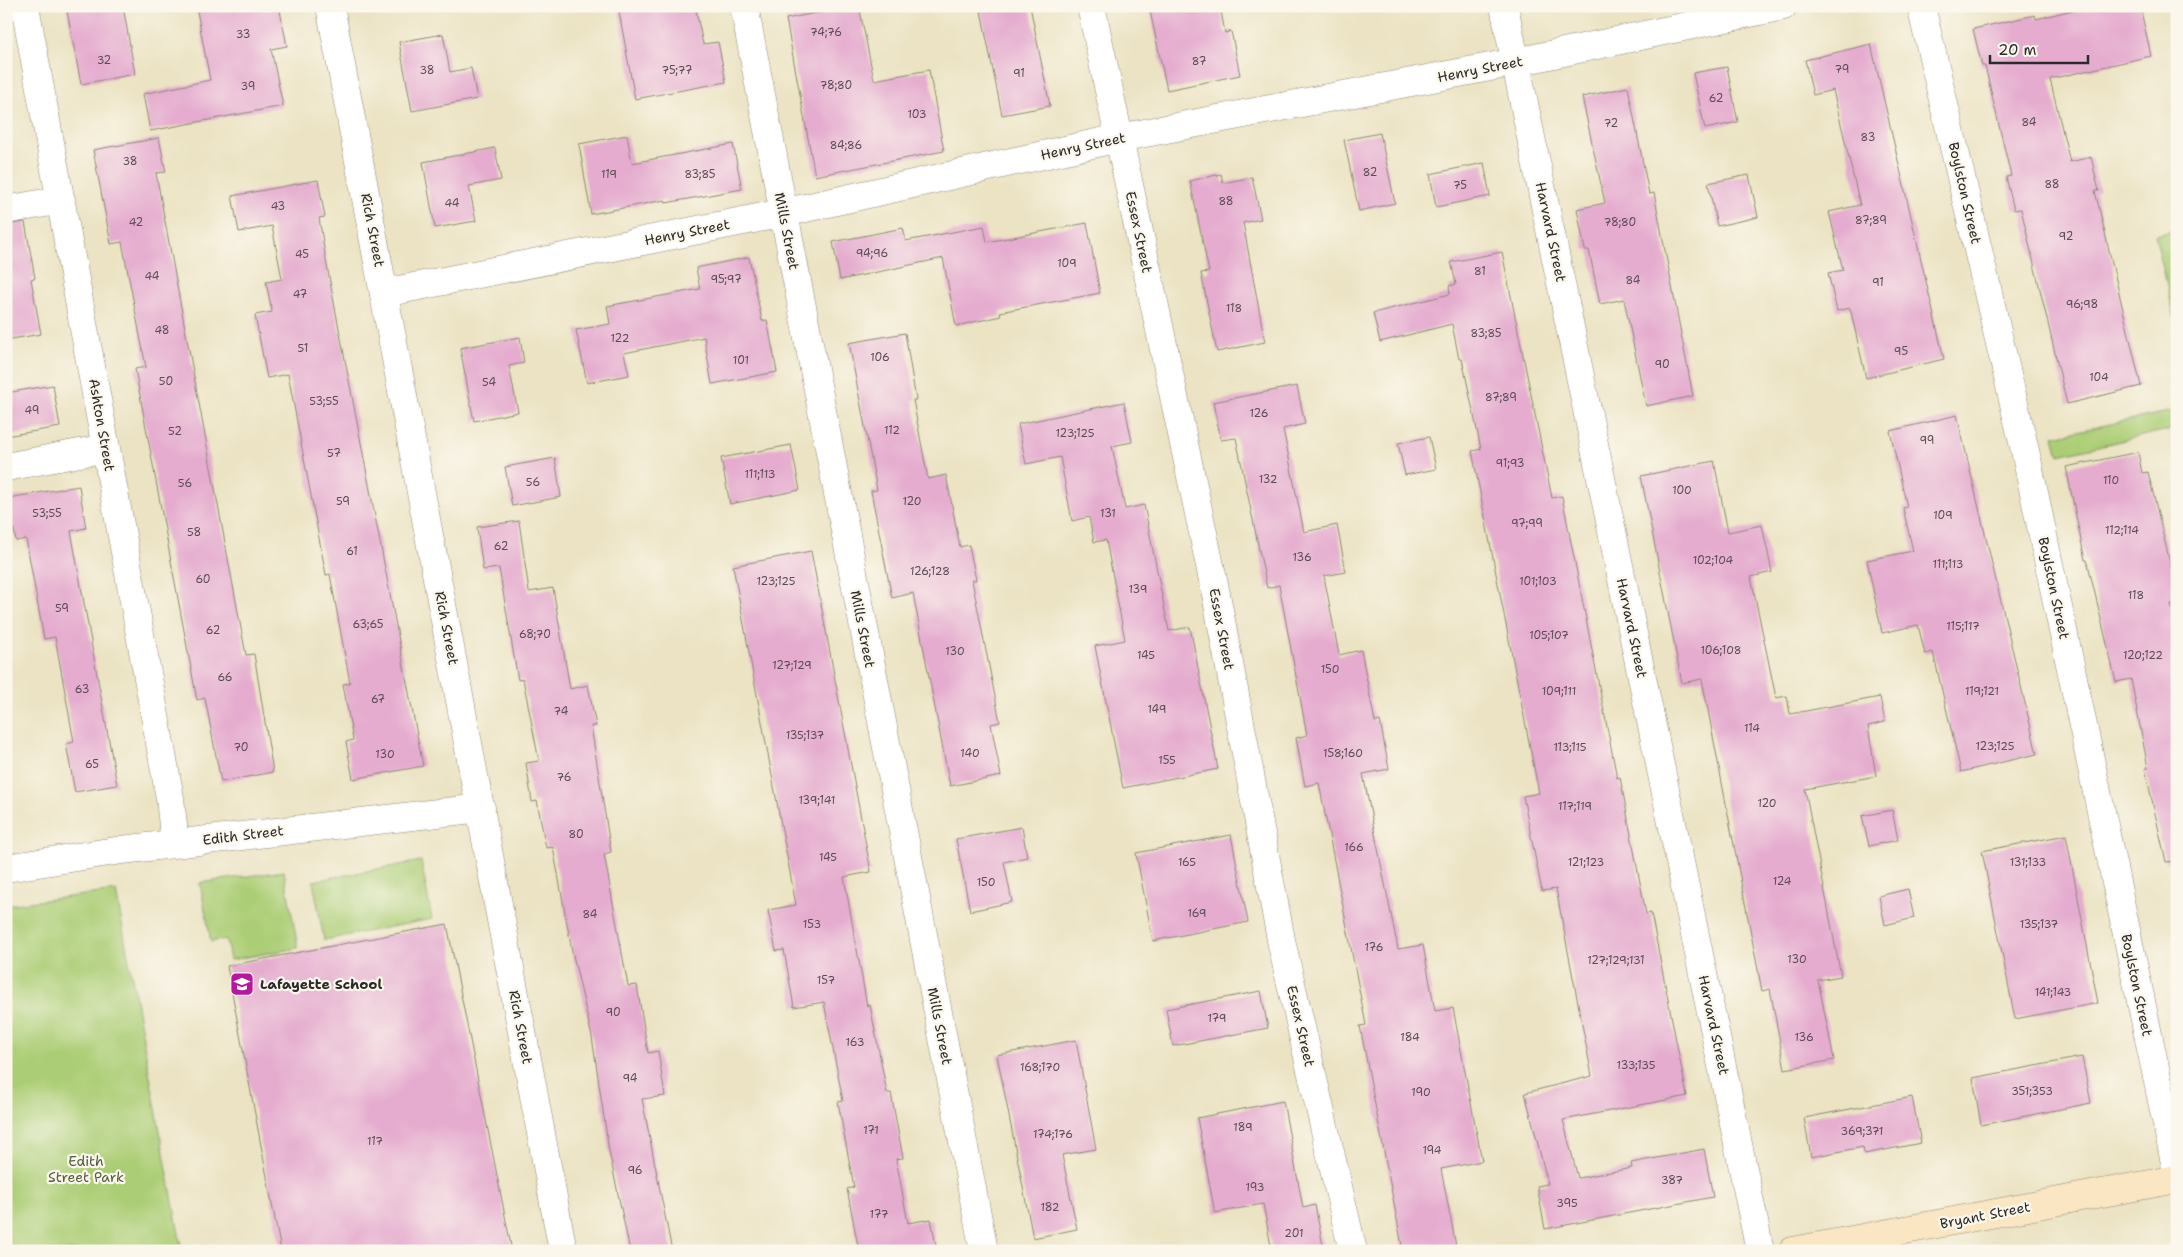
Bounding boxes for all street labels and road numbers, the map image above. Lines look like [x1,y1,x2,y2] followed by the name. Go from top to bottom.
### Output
[1436,52,1524,86] street label: Henry Street
[1039,128,1127,164] street label: Henry Street
[1945,140,1985,246] street label: Boylston Street
[1532,180,1570,284] street label: Harvard Street
[1122,190,1156,274] street label: Essex Street
[771,191,803,271] street label: Mills Street
[357,192,389,268] street label: Rich Street
[643,215,731,249] street label: Henry Street
[85,377,119,473] street label: Ashton Street
[2034,535,2074,641] street label: Boylston Street
[1613,576,1651,680] street label: Harvard Street
[1205,587,1239,671] street label: Essex Street
[847,589,879,669] street label: Mills Street
[431,590,463,666] street label: Rich Street
[201,821,285,849] street label: Edith Street
[2117,932,2157,1038] street label: Boylston Street
[1695,973,1733,1077] street label: Harvard Street
[1283,984,1319,1068] street label: Essex Street
[924,986,956,1066] street label: Mills Street
[505,989,537,1065] street label: Rich Street
[1938,1197,2032,1233] street label: Bryant Street

